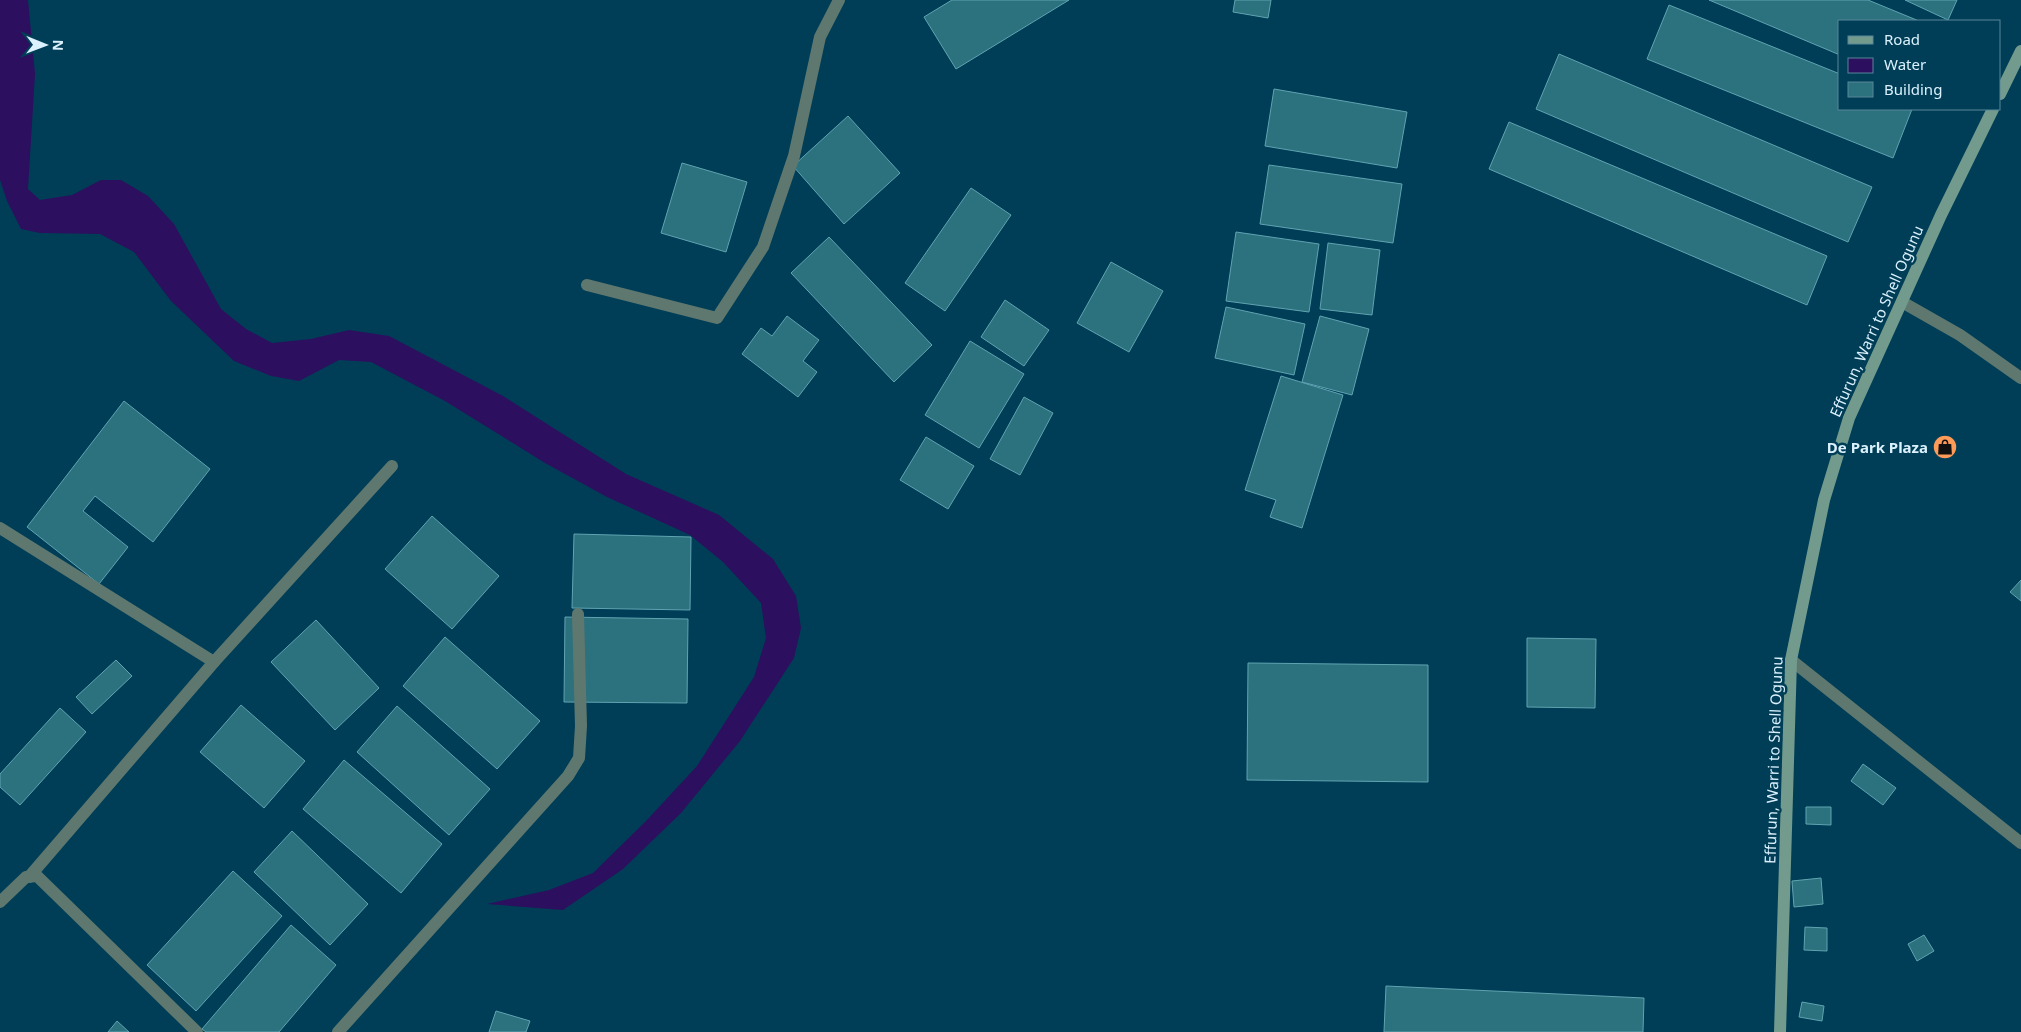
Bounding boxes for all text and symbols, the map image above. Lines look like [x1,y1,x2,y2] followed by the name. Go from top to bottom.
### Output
[20,20,70,70] north arrow
[1838,20,2001,110] legend
[1884,29,1920,49] text: Road
[49,39,68,51] text: N
[1884,54,1926,74] text: Water
[1884,79,1942,99] text: Building
[1825,222,1927,420] street label: Effurun, Warri to Shell Ogunu
[1932,434,1958,460] shop icon: De Park Plaza
[1827,437,1928,457] place label: De Park Plaza
[1759,656,1787,864] street label: Effurun, Warri to Shell Ogunu

